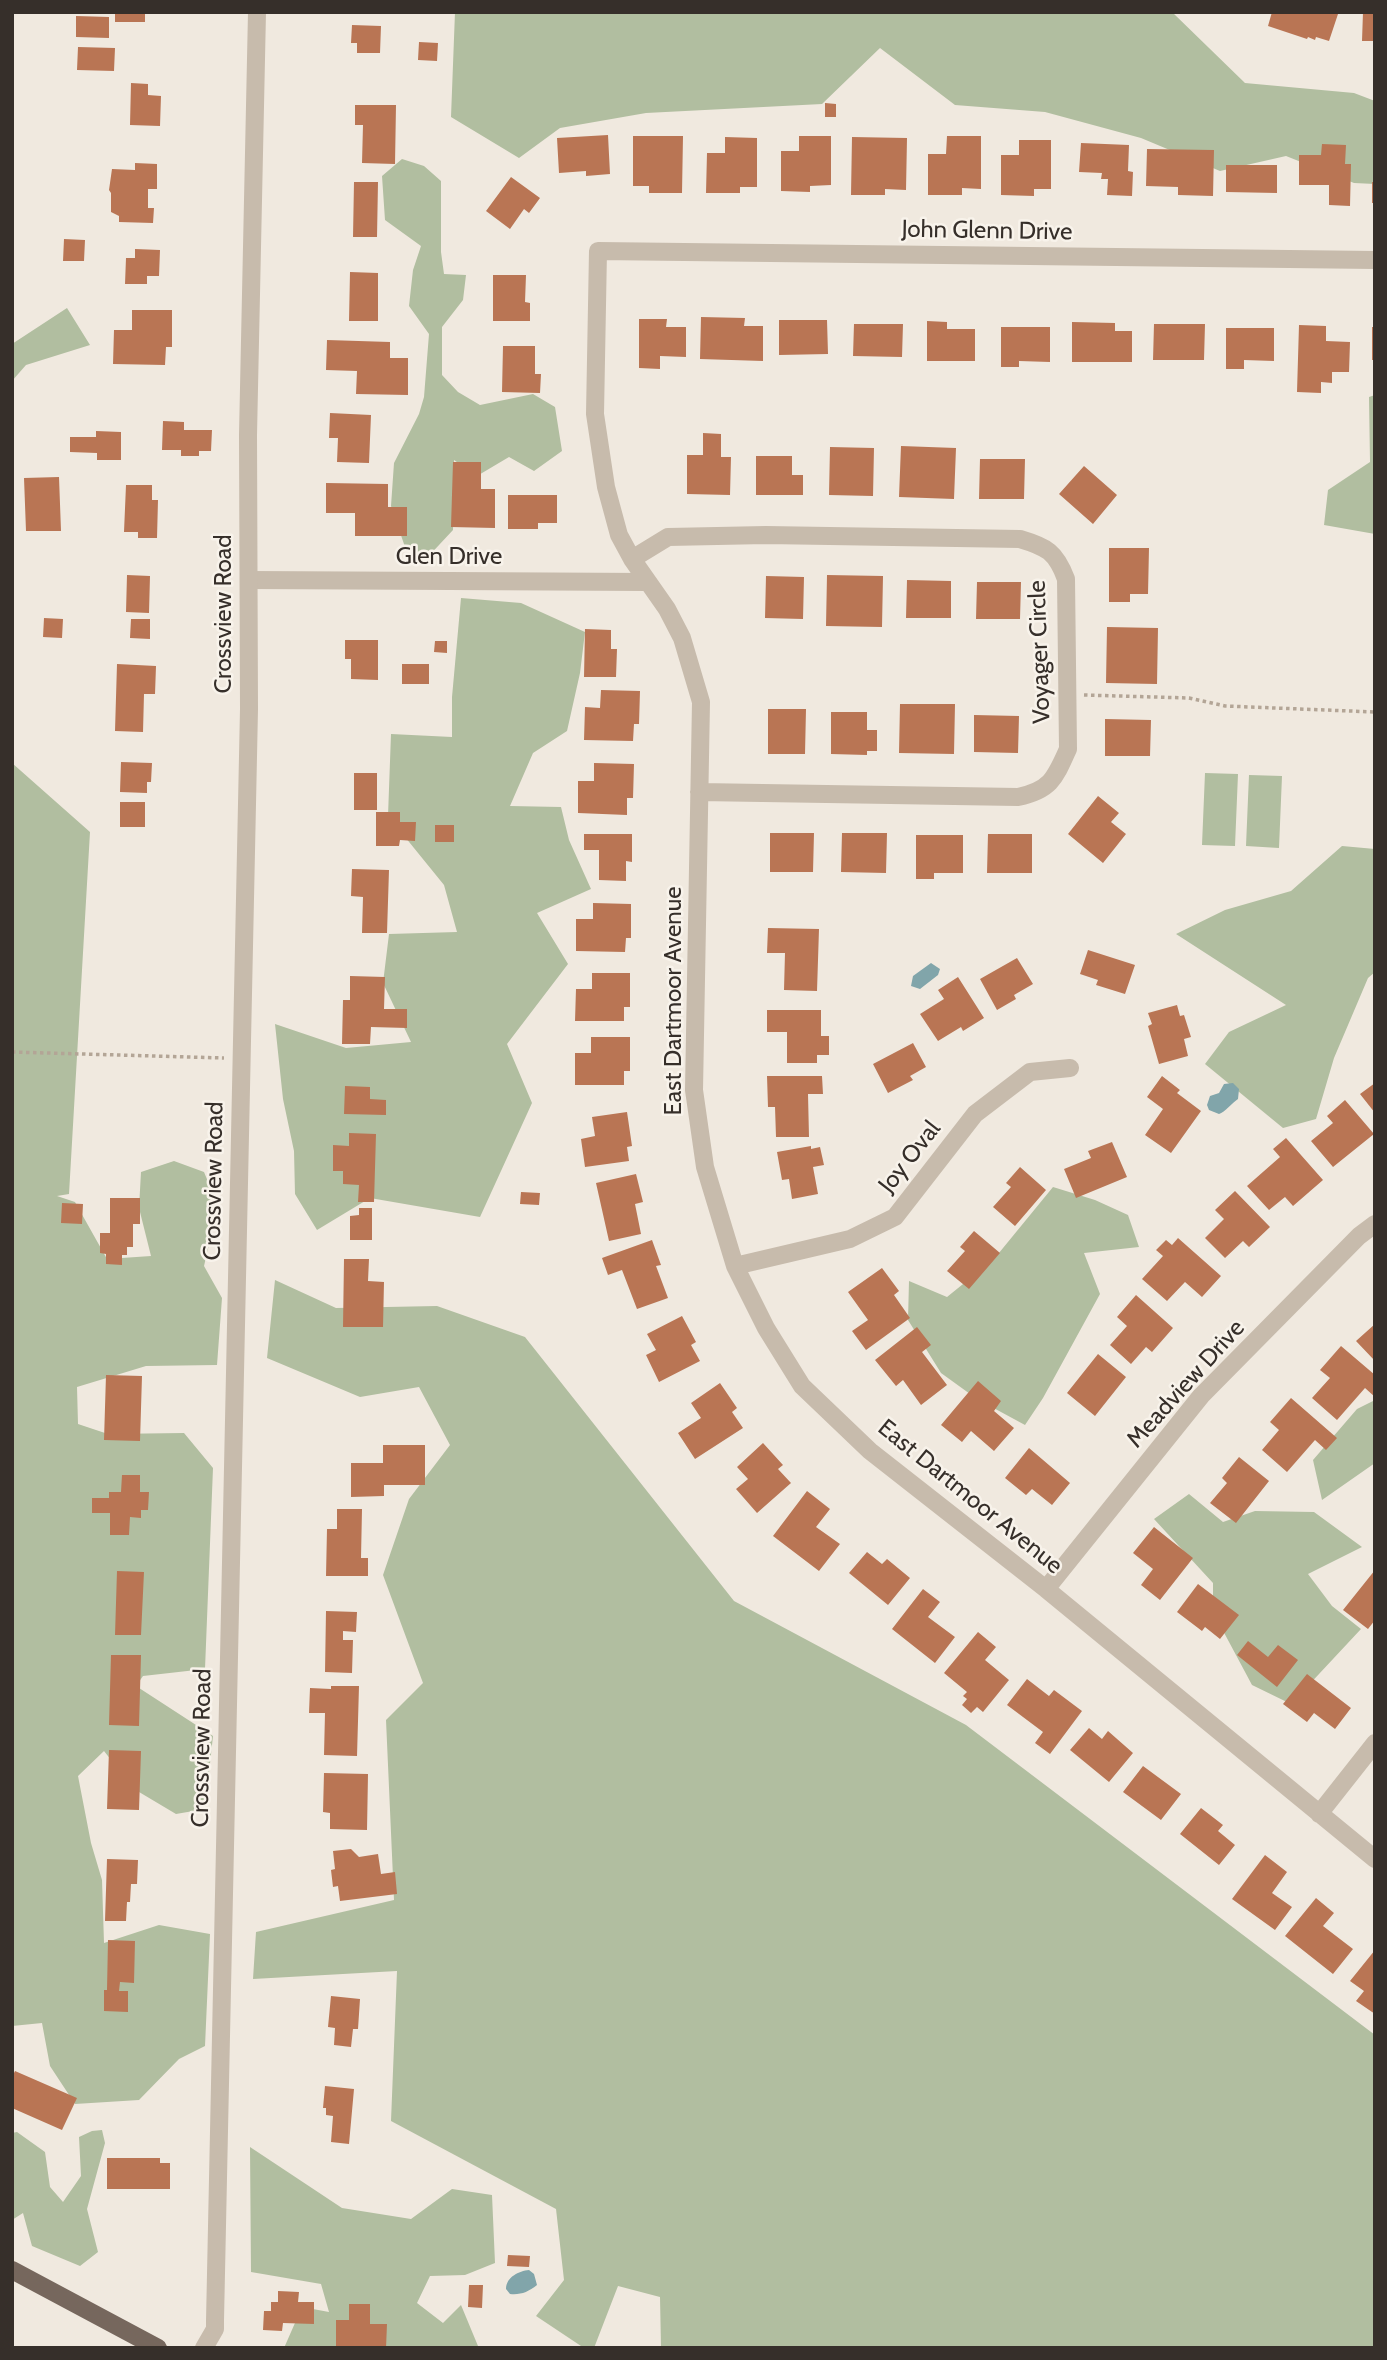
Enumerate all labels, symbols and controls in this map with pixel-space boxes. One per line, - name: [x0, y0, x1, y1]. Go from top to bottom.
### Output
- street label: John Glenn Drive: [901, 215, 1073, 247]
- street label: Crossview Road: [210, 535, 238, 693]
- street label: Glen Drive: [396, 543, 502, 571]
- street label: Voyager Circle: [1023, 580, 1057, 724]
- street label: East Dartmoor Avenue: [660, 886, 688, 1116]
- street label: Crossview Road: [198, 1101, 230, 1261]
- street label: Joy Oval: [873, 1115, 947, 1199]
- street label: Meadview Drive: [1121, 1314, 1251, 1454]
- street label: East Dartmoor Avenue: [872, 1414, 1068, 1580]
- street label: Crossview Road: [186, 1668, 218, 1828]

